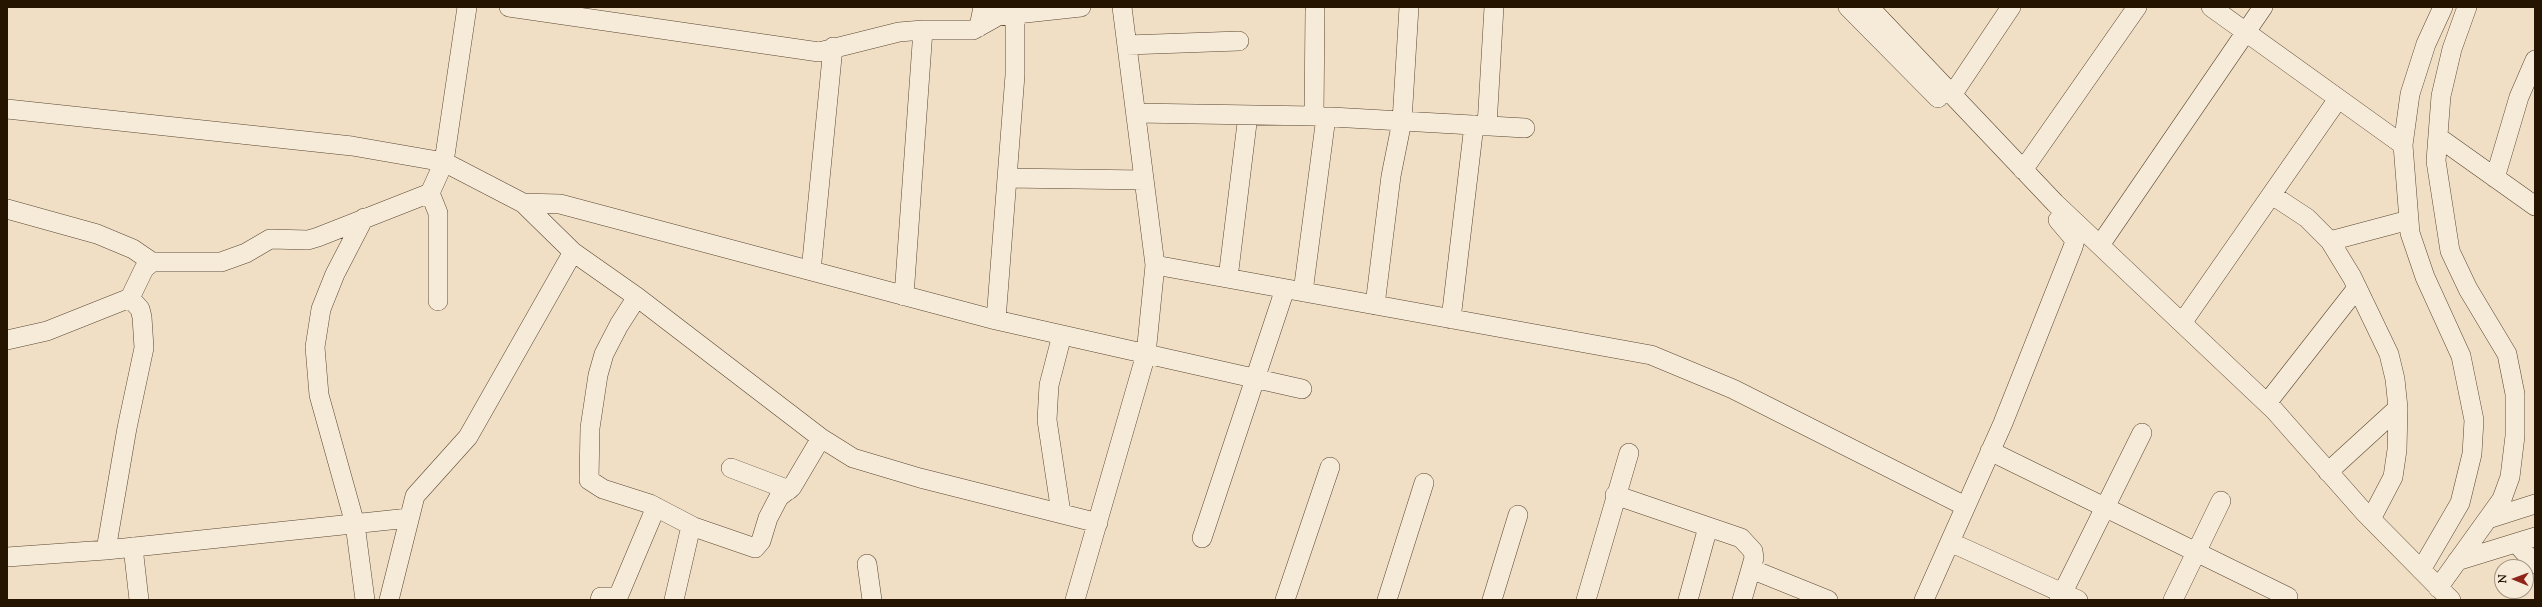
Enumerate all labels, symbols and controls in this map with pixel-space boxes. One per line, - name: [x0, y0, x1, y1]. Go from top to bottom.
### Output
- north arrow: [2494, 559, 2534, 599]
- text: N: [2495, 574, 2511, 583]

